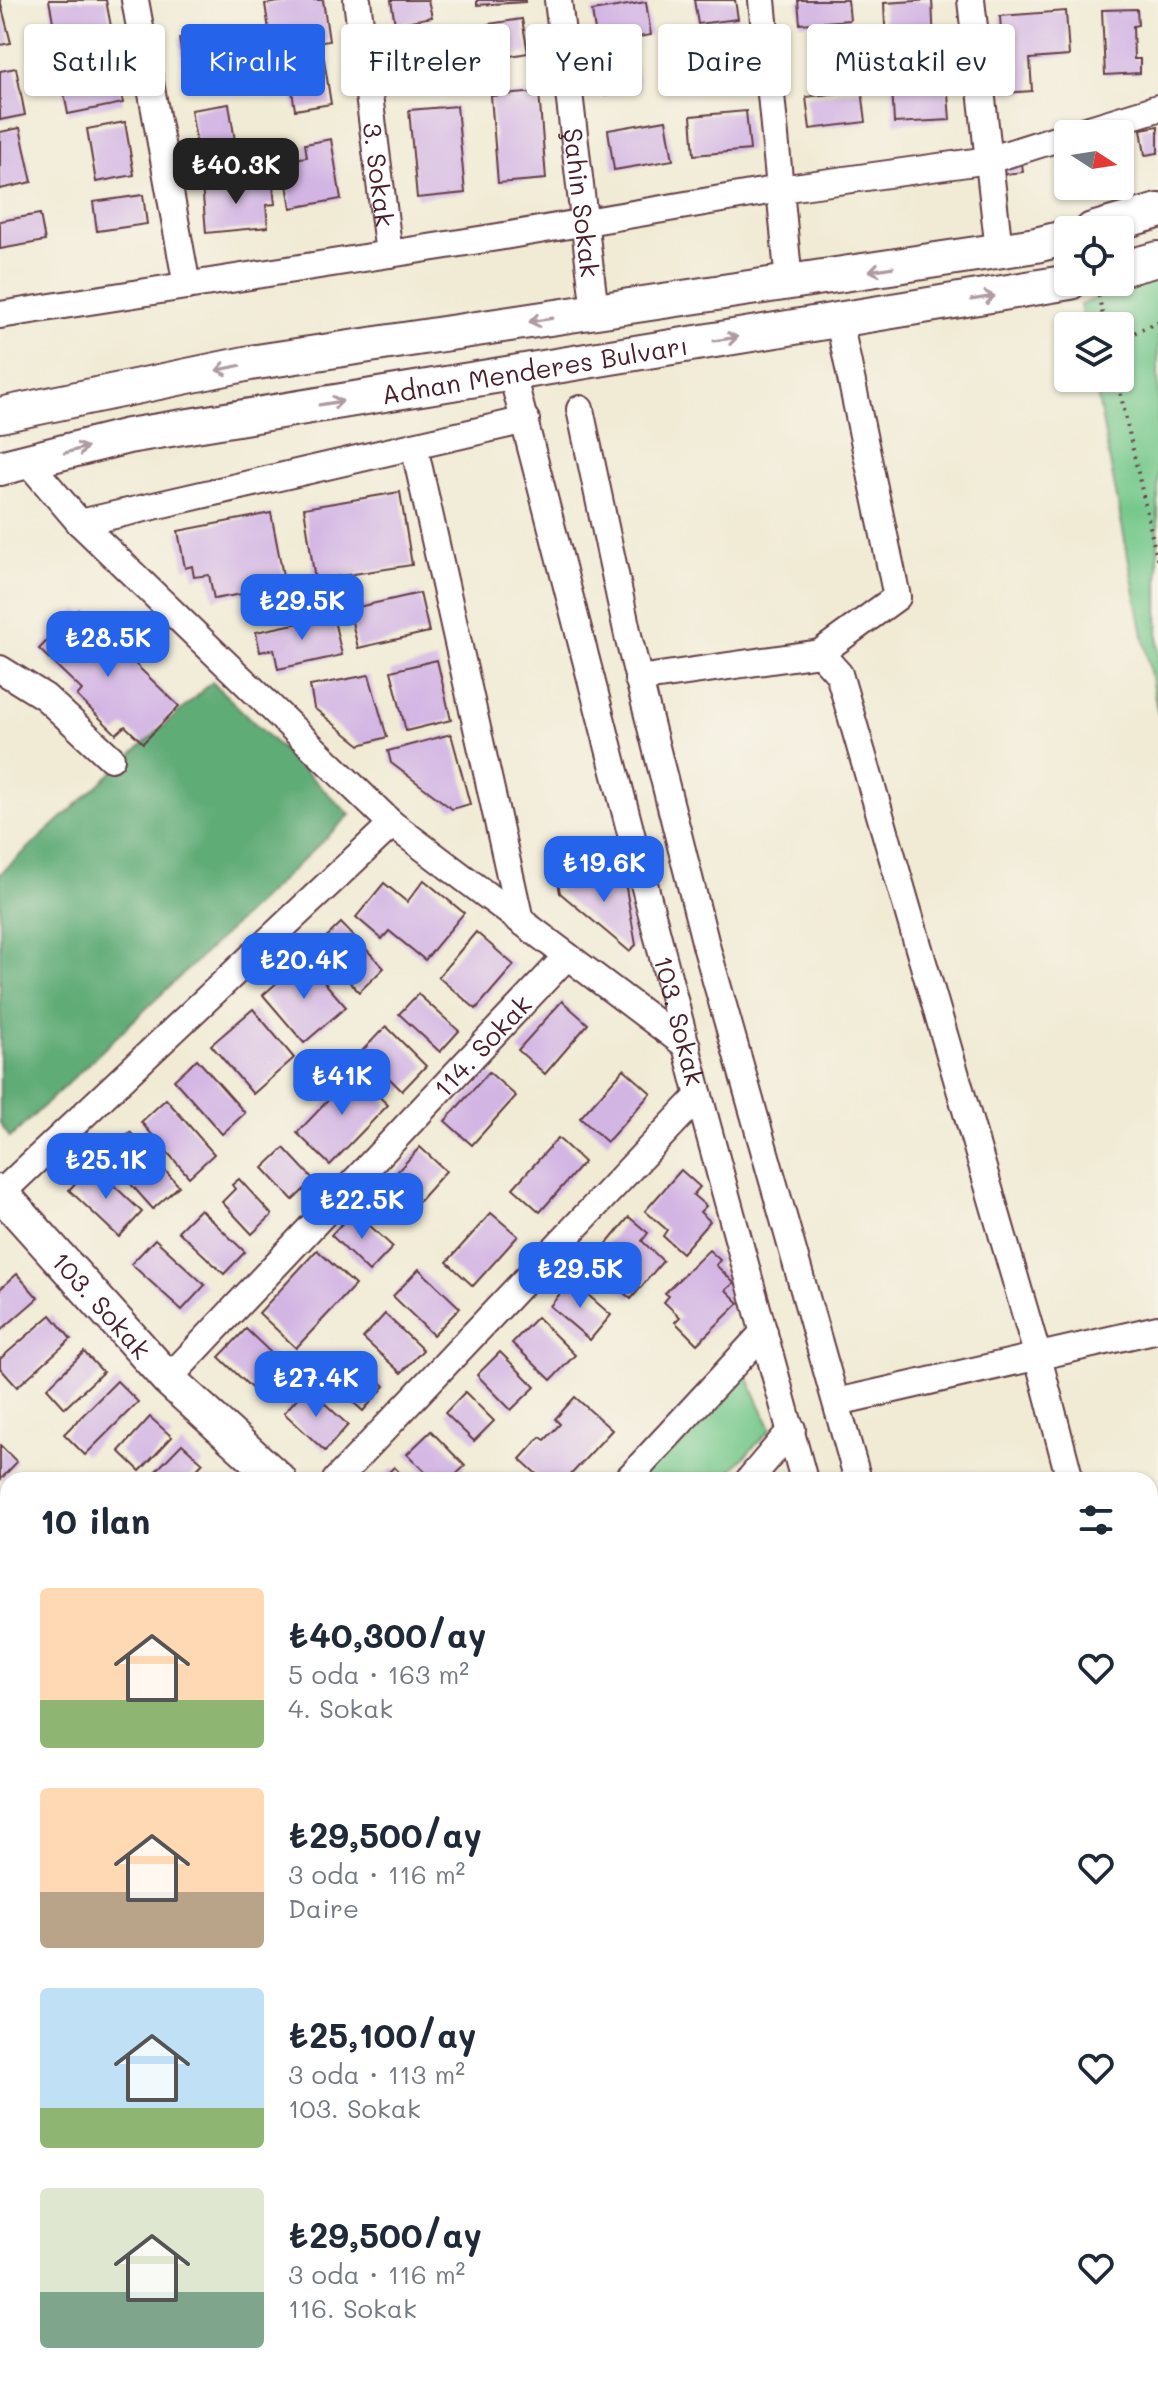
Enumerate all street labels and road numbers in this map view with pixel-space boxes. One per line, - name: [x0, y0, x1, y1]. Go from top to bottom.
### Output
- street label: 3. Sokak: [356, 120, 402, 229]
- street label: Şahin Sokak: [556, 126, 608, 279]
- street label: Adnan Menderes Bulvarı: [379, 328, 690, 411]
- street label: 103. Sokak: [646, 952, 713, 1089]
- street label: 114. Sokak: [426, 987, 539, 1104]
- street label: 103. Sokak: [45, 1244, 159, 1366]

